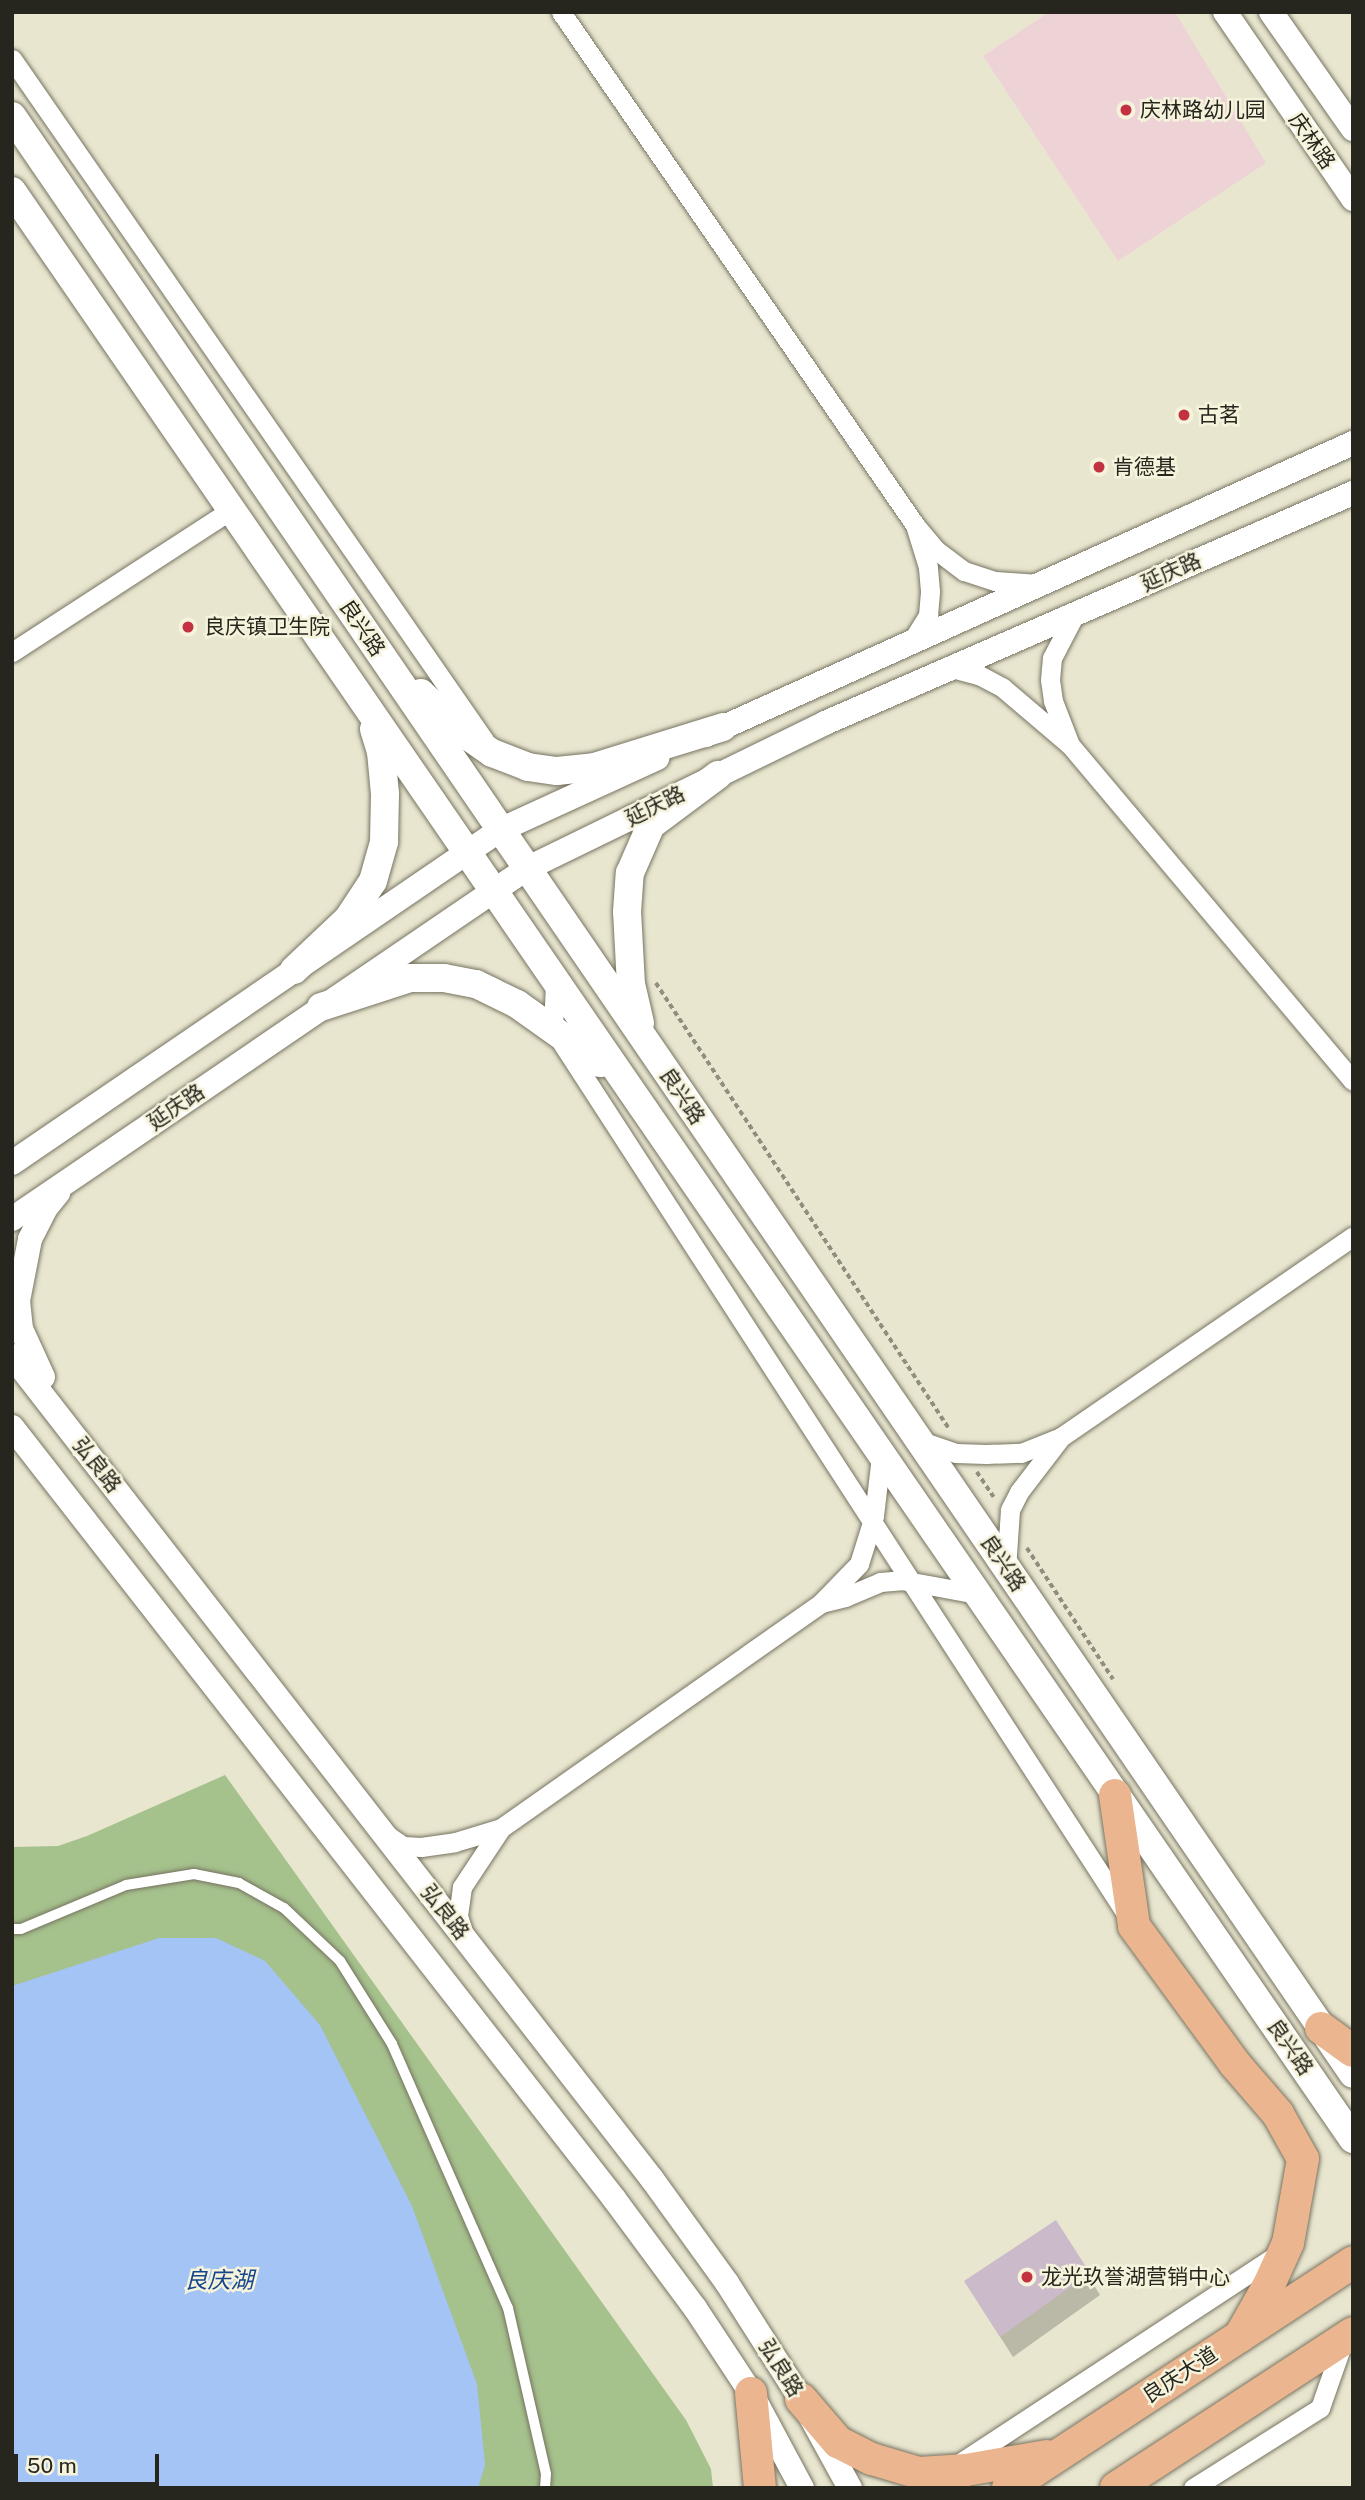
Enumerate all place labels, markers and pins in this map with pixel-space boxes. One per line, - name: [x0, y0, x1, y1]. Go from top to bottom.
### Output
- place label: 庆林路幼儿园: [1140, 97, 1266, 123]
- marker: 庆林路幼儿园: [1118, 102, 1134, 118]
- place label: 古茗: [1198, 402, 1240, 428]
- marker: 古茗: [1176, 407, 1192, 423]
- place label: 肯德基: [1113, 454, 1176, 480]
- marker: 肯德基: [1091, 459, 1107, 475]
- place label: 良庆镇卫生院: [204, 614, 330, 640]
- marker: 良庆镇卫生院: [178, 617, 198, 637]
- place label: 龙光玖誉湖营销中心: [1041, 2264, 1230, 2290]
- marker: 龙光玖誉湖营销中心: [1019, 2269, 1035, 2285]

